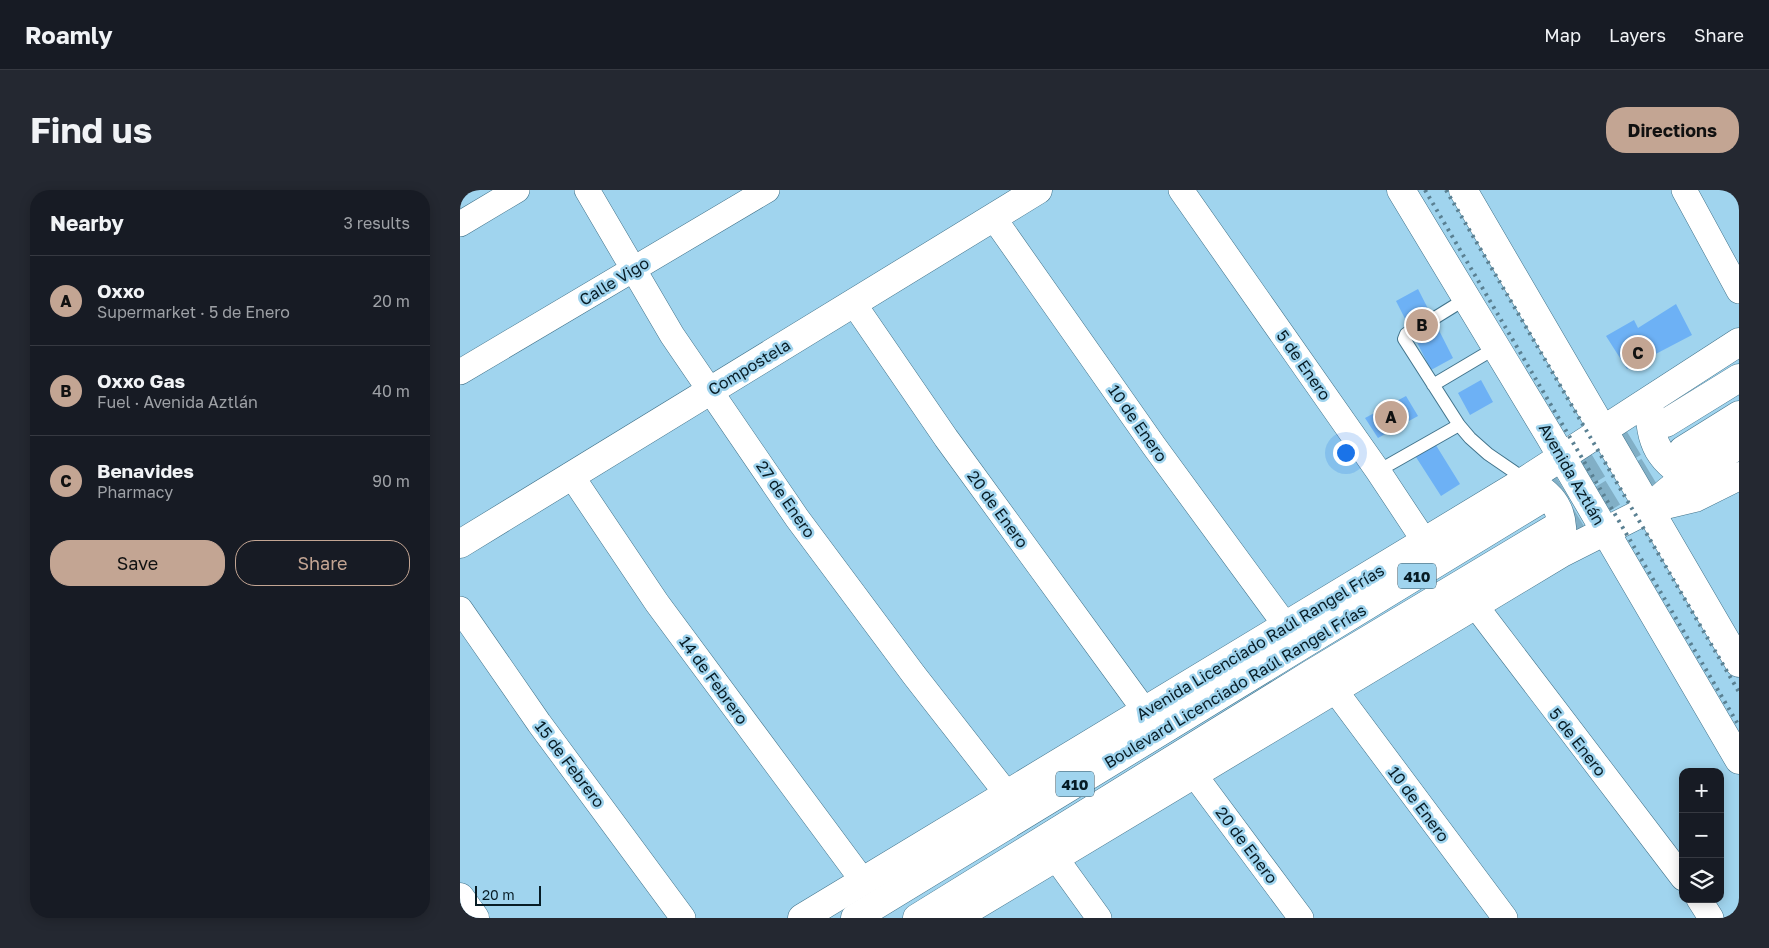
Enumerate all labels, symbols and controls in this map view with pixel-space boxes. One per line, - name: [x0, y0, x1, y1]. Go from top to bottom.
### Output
- text: Roamly: [25, 20, 113, 49]
- text: Map: [1544, 24, 1581, 46]
- text: Layers: [1609, 24, 1666, 46]
- text: Share: [1694, 24, 1744, 46]
- button: Directions: [1606, 107, 1739, 153]
- text: Find us: [30, 109, 152, 151]
- text: Nearby: [50, 210, 124, 236]
- text: 3 results: [343, 213, 410, 233]
- street label: Calle Vigo: [576, 252, 652, 310]
- text: Oxxo: [97, 279, 145, 302]
- text: A: [60, 291, 72, 311]
- text: 20 m: [373, 291, 410, 311]
- text: Supermarket · 5 de Enero: [97, 302, 290, 322]
- pin: B: [1406, 306, 1438, 344]
- street label: 5 de Enero: [1273, 326, 1335, 404]
- pin: C: [1622, 334, 1654, 372]
- street label: Compostela: [704, 335, 794, 399]
- text: Oxxo Gas: [97, 369, 185, 392]
- text: B: [60, 381, 72, 401]
- text: 40 m: [372, 381, 410, 401]
- street label: 10 de Enero: [1104, 381, 1172, 465]
- text: Fuel · Avenida Aztlán: [97, 392, 258, 412]
- pin: A: [1375, 398, 1407, 436]
- street label: Avenida Aztlán: [1535, 419, 1609, 529]
- your location: [1333, 440, 1359, 466]
- street label: 27 de Enero: [752, 457, 820, 541]
- text: Benavides: [97, 459, 194, 482]
- street label: 20 de Enero: [963, 466, 1033, 552]
- text: C: [60, 471, 72, 491]
- text: 90 m: [372, 471, 410, 491]
- text: Pharmacy: [97, 482, 173, 502]
- button: Save: [50, 540, 225, 586]
- button: Share: [235, 540, 410, 586]
- street label: Avenida Licenciado Raúl Rangel Frías: [1133, 560, 1387, 724]
- road number: 410: [1398, 564, 1436, 588]
- street label: Boulevard Licenciado Raúl Rangel Frías: [1100, 600, 1370, 772]
- street label: 14 de Febrero: [675, 632, 753, 728]
- street label: 5 de Enero: [1545, 704, 1611, 780]
- street label: 15 de Febrero: [531, 717, 609, 811]
- street label: 10 de Enero: [1384, 762, 1454, 846]
- map controls: [1679, 768, 1724, 903]
- button: +: [1679, 768, 1724, 813]
- road number: 410: [1056, 772, 1094, 796]
- street label: 20 de Enero: [1212, 803, 1282, 887]
- button: −: [1679, 813, 1724, 858]
- button: layers: [1679, 858, 1724, 903]
- scale bar: [475, 883, 541, 906]
- text: 20 m: [482, 886, 515, 903]

